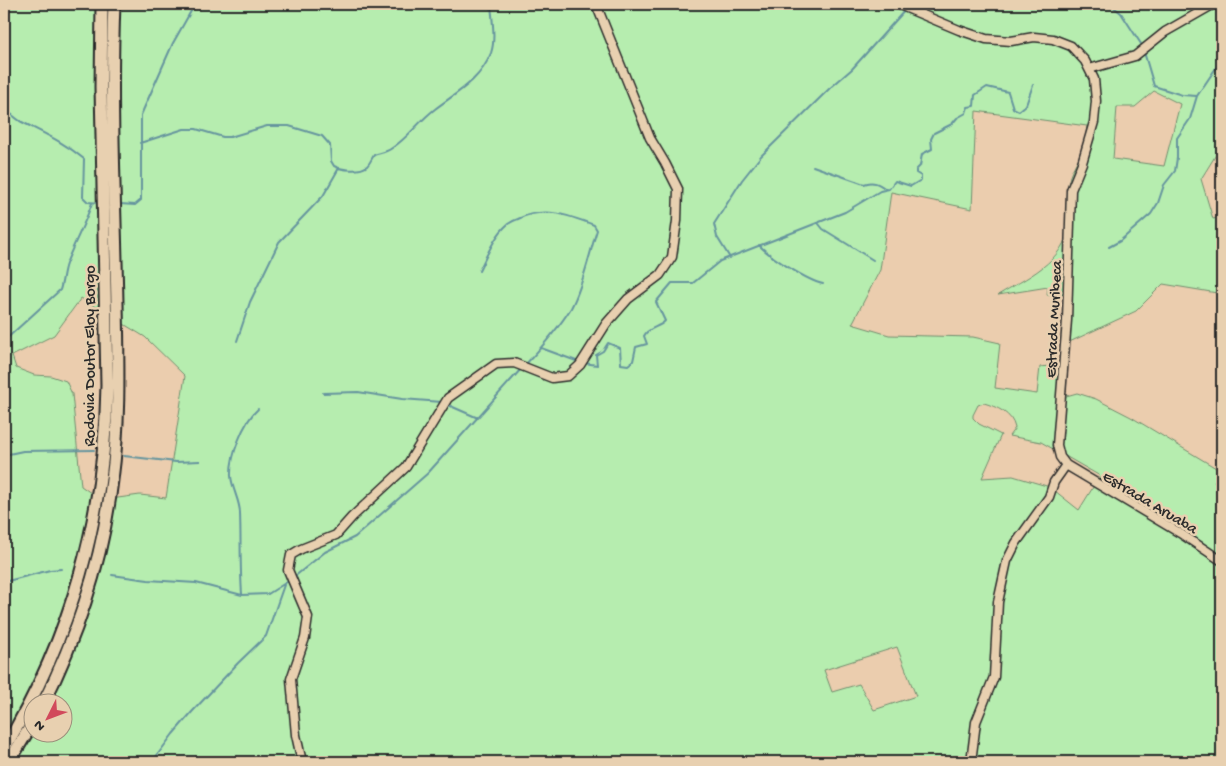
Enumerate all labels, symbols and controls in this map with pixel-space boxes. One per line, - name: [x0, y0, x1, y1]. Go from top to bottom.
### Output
- street label: Estrada Muribeca: [1043, 259, 1068, 378]
- street label: Rodovia Doutor Eloy Borgo: [82, 265, 101, 447]
- street label: Estrada Aruaba: [1098, 468, 1201, 540]
- north arrow: [22, 694, 72, 744]
- text: N: [31, 716, 50, 734]

